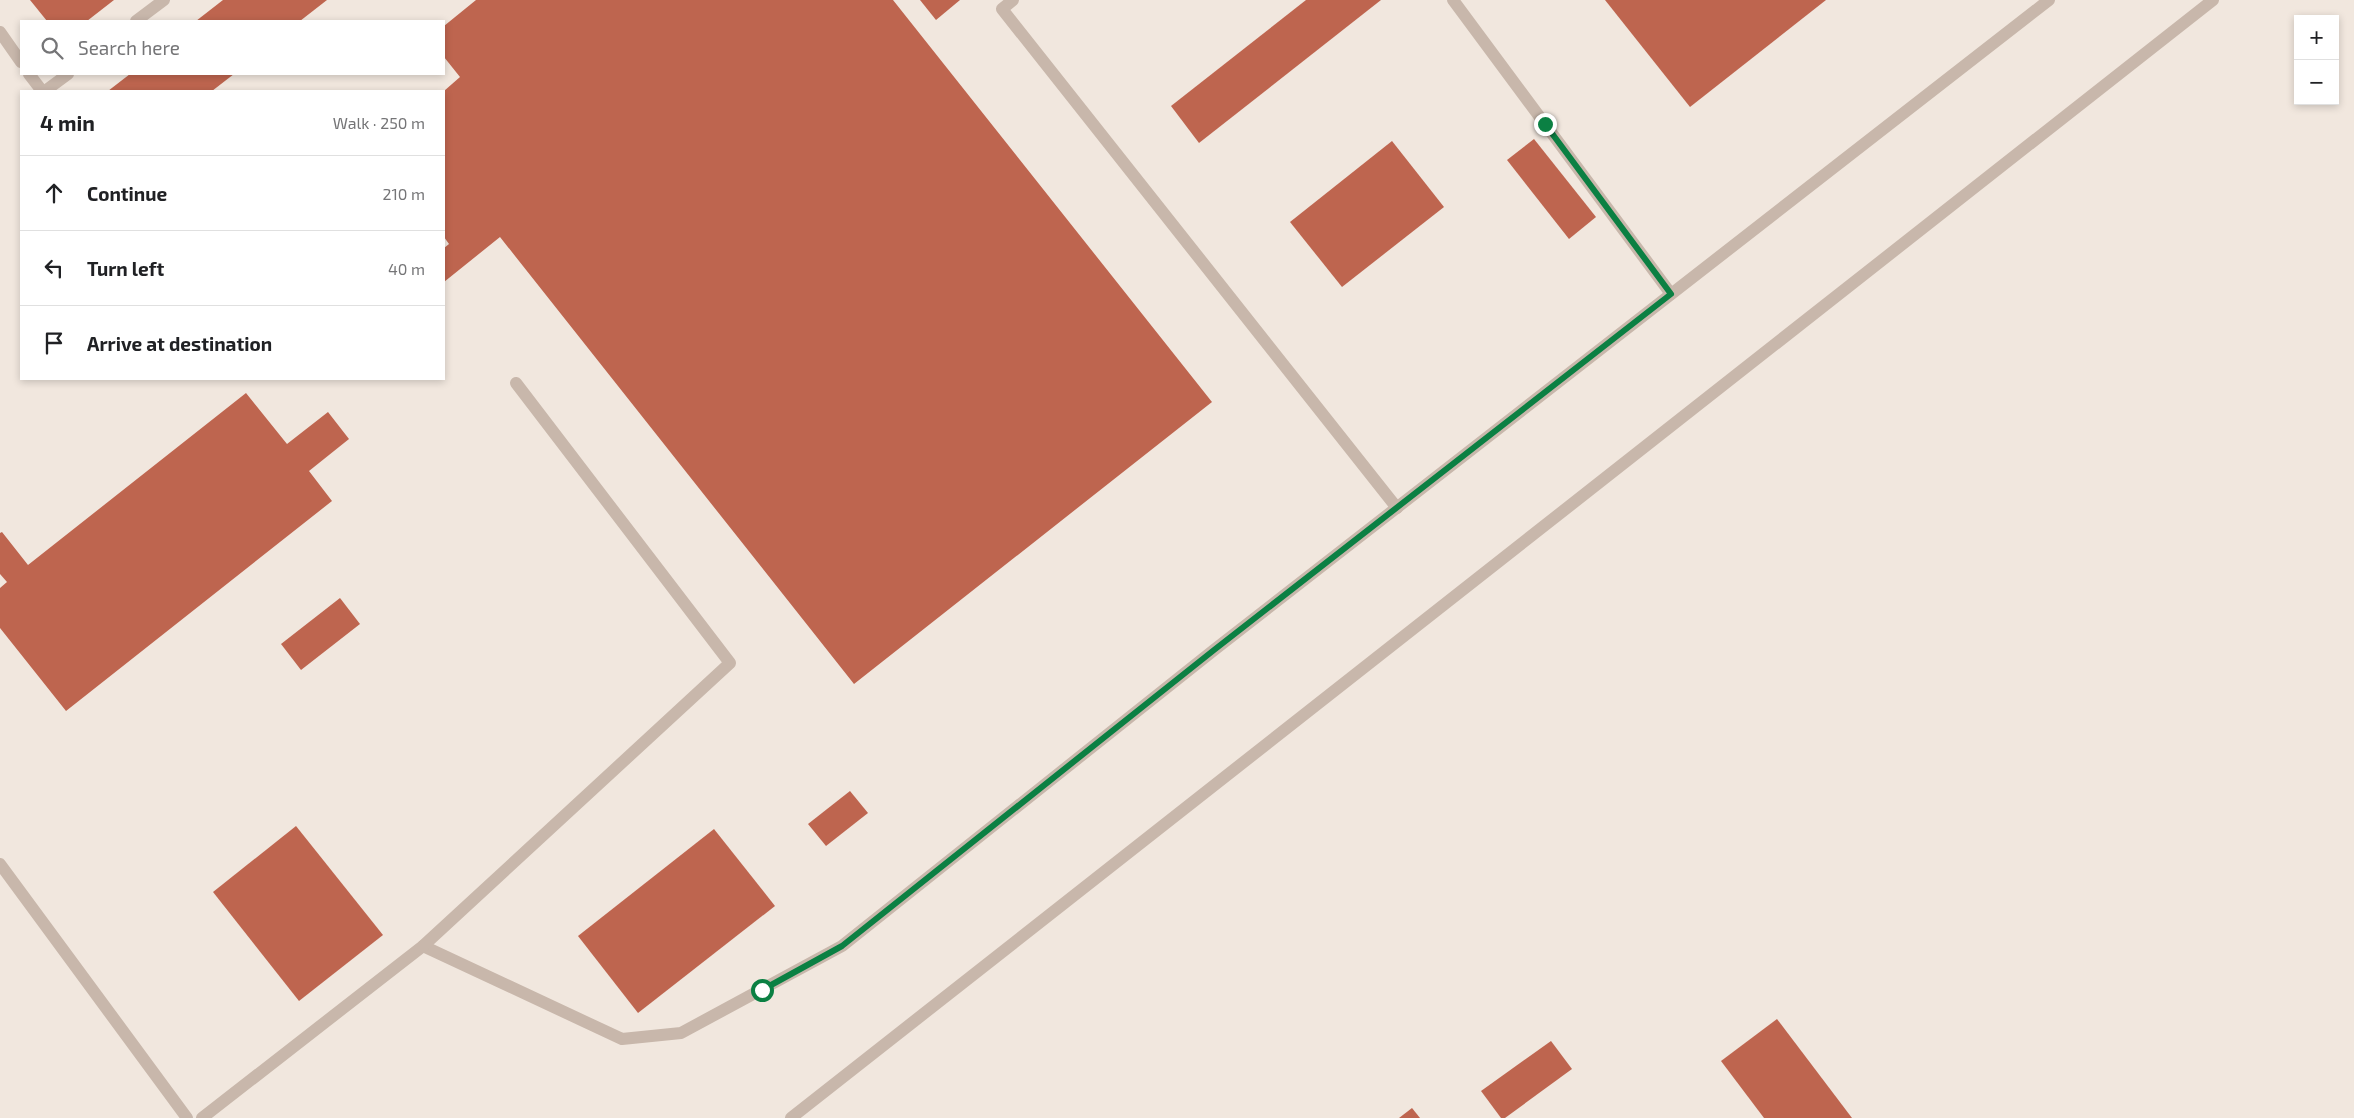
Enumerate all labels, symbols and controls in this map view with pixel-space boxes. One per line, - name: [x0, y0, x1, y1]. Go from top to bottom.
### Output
- map controls: [2294, 15, 2339, 105]
- button: +: [2294, 15, 2339, 60]
- search box: [20, 20, 445, 75]
- icon: search: [38, 34, 66, 62]
- text: Search here: [78, 36, 180, 59]
- button: −: [2294, 60, 2339, 105]
- text: 4 min: [40, 110, 95, 135]
- text: Walk · 250 m: [333, 113, 425, 132]
- route end: [1534, 113, 1557, 136]
- icon: ahead: [40, 179, 68, 207]
- text: Continue: [87, 182, 167, 205]
- text: 210 m: [382, 184, 425, 203]
- icon: left: [40, 254, 68, 282]
- text: Turn left: [87, 257, 164, 280]
- text: 40 m: [388, 259, 425, 278]
- icon: arrive: [40, 329, 68, 357]
- text: Arrive at destination: [87, 332, 272, 355]
- route start: [751, 979, 774, 1002]

